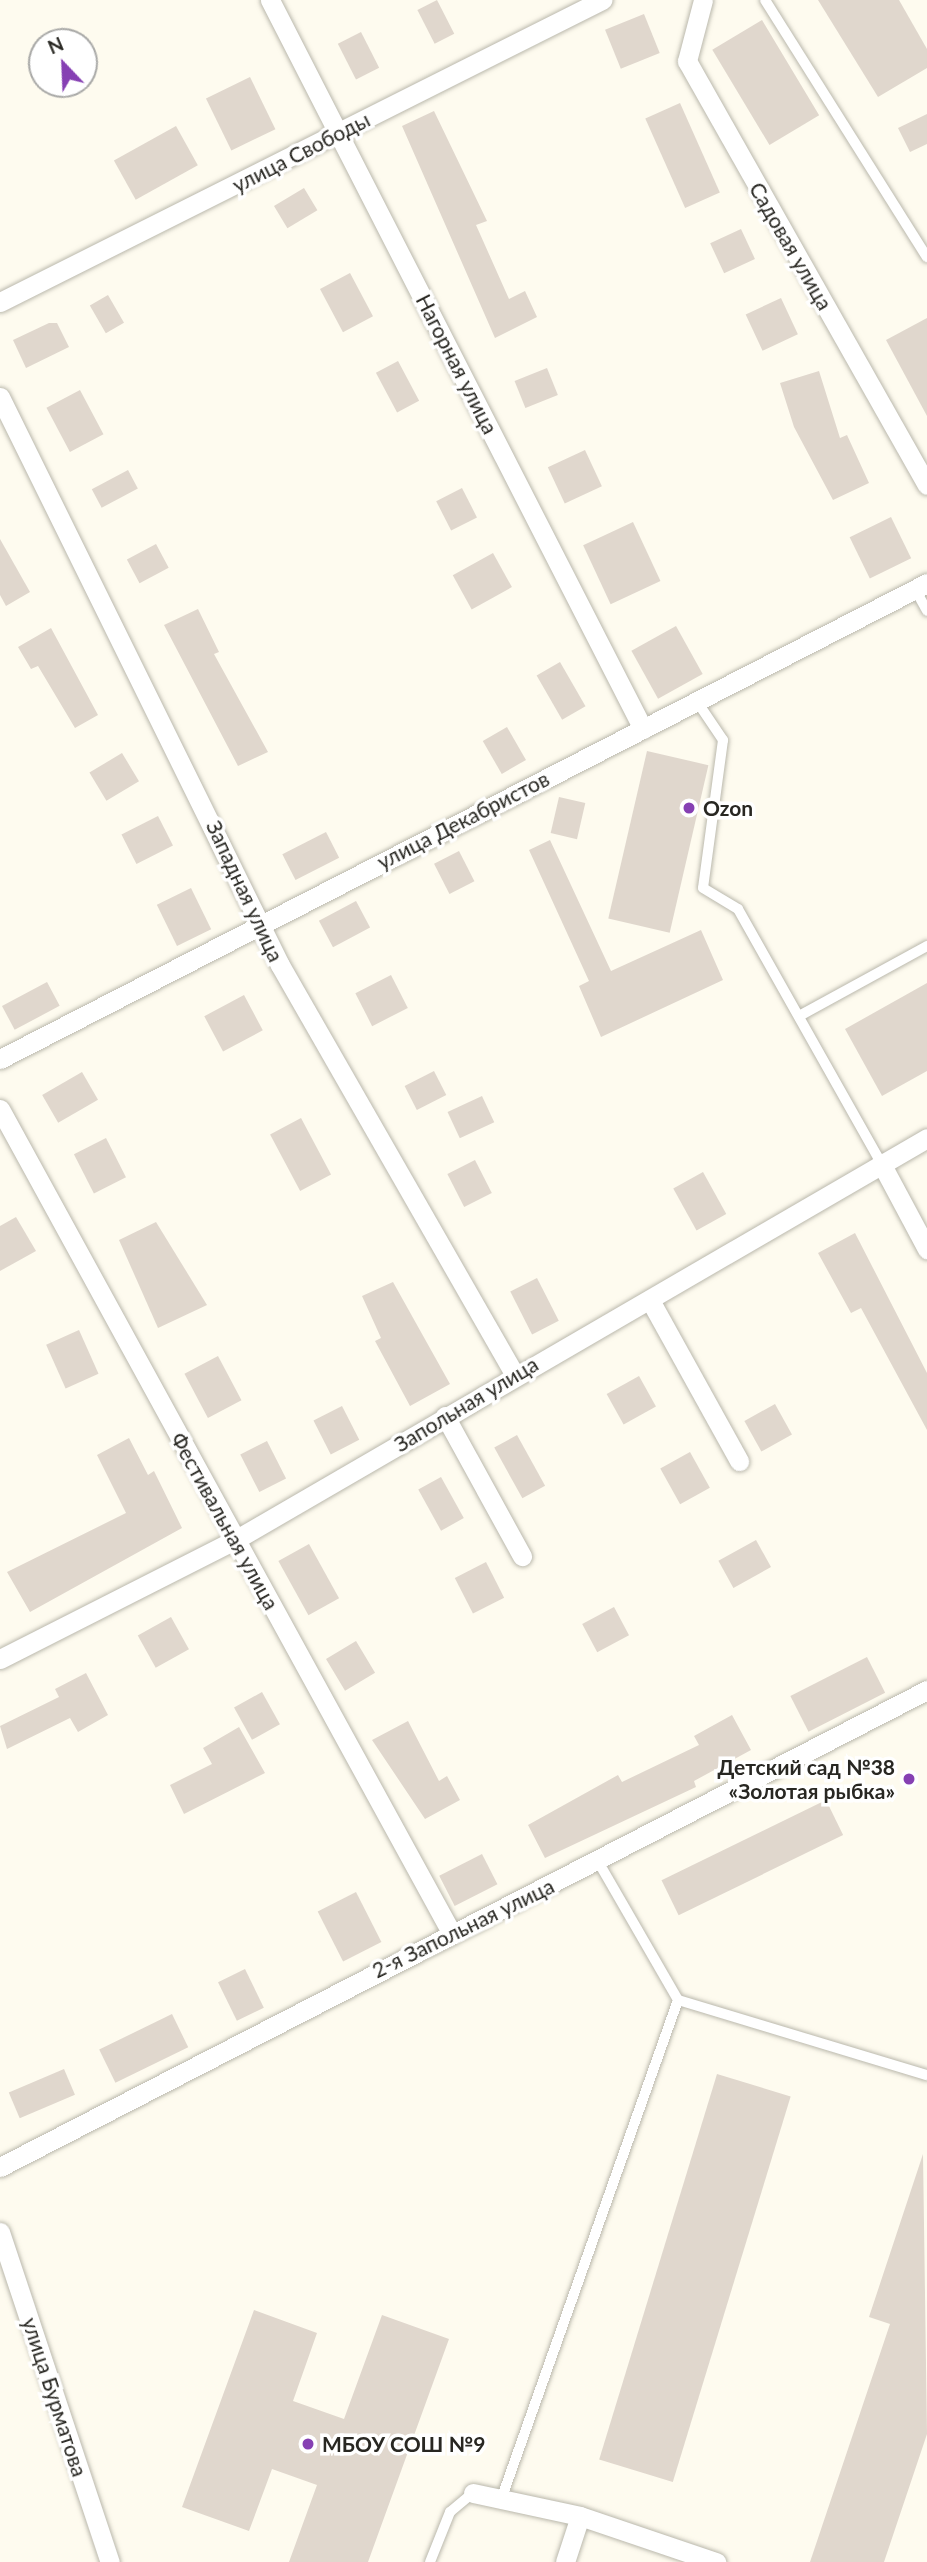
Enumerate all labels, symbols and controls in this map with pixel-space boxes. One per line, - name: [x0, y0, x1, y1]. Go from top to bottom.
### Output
- north arrow: [28, 28, 98, 98]
- text: N: [44, 32, 67, 58]
- street label: улица Свободы: [228, 107, 374, 197]
- street label: Садовая улица: [744, 178, 838, 314]
- street label: Нагорная улица: [411, 290, 503, 438]
- street label: улица Декабристов: [373, 766, 553, 874]
- place label: Ozon: [703, 795, 753, 821]
- marker: Ozon: [681, 800, 697, 816]
- street label: Западная улица: [201, 816, 289, 966]
- street label: Запольная улица: [389, 1351, 543, 1457]
- street label: Фестивальная улица: [166, 1428, 284, 1614]
- place label: Детский сад №38 «Золотая рыбка»: [718, 1754, 895, 1804]
- marker: Детский сад №38 «Золотая рыбка»: [901, 1771, 917, 1787]
- street label: 2-я Запольная улица: [368, 1873, 558, 1983]
- street label: улица Бурматова: [17, 2314, 93, 2480]
- place label: МБОУ СОШ №9: [322, 2431, 485, 2457]
- marker: МБОУ СОШ №9: [300, 2436, 316, 2452]

